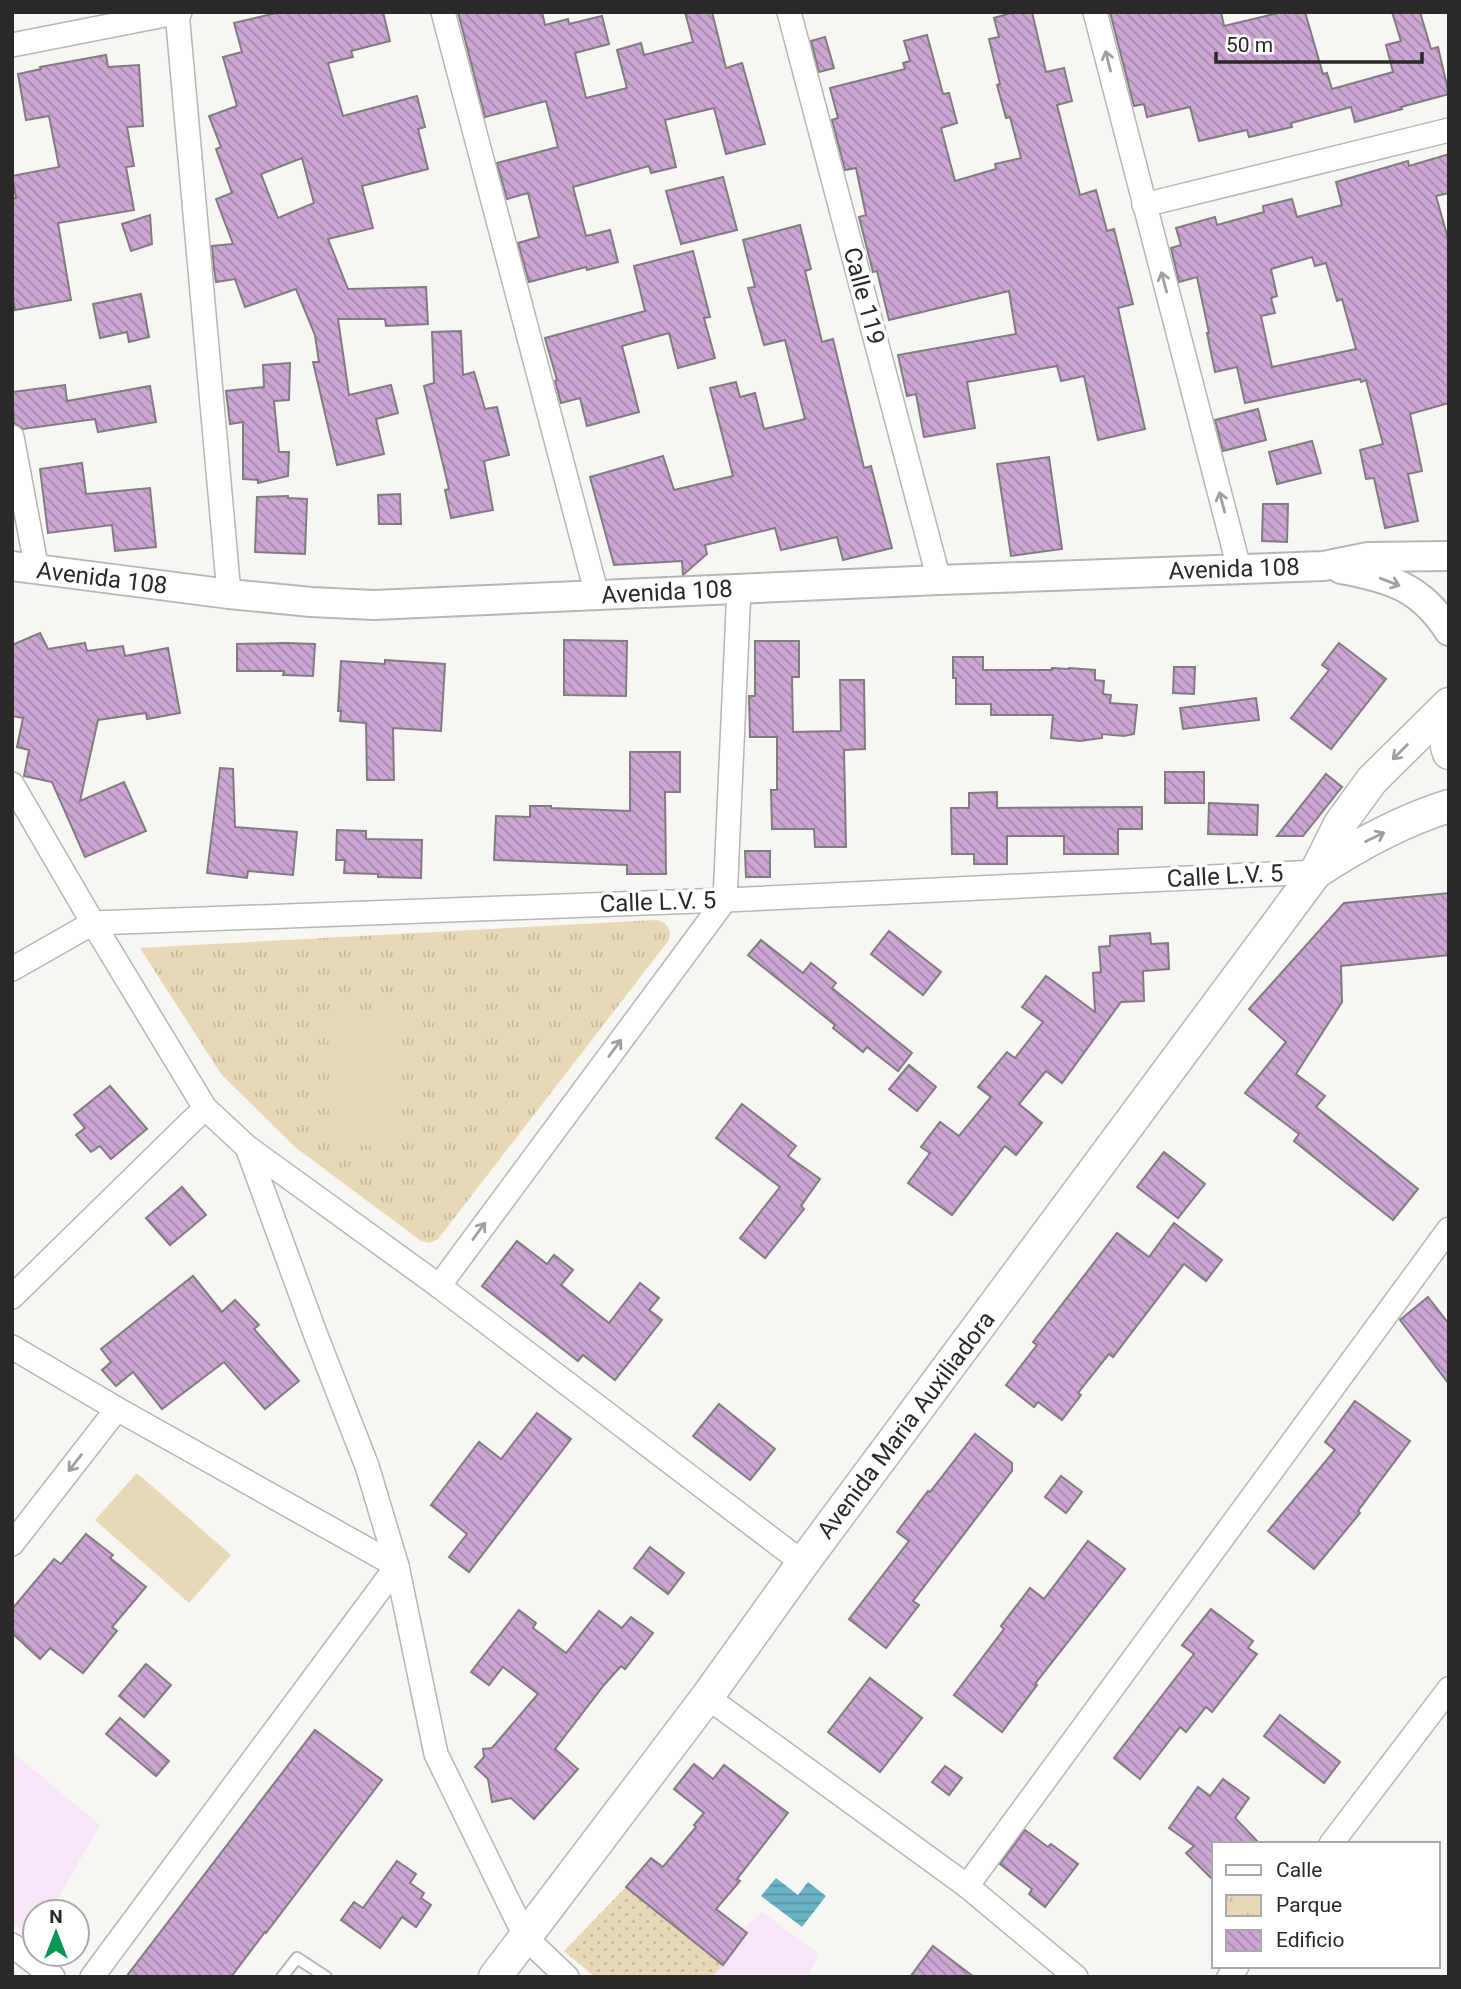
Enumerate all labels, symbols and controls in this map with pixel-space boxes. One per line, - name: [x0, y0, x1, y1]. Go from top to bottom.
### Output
- scale bar: [1216, 21, 1422, 65]
- text: 50 m: [1226, 33, 1273, 57]
- one-way arrow: [1101, 50, 1114, 73]
- street label: Calle 119: [838, 244, 890, 348]
- one-way arrow: [1157, 271, 1170, 294]
- one-way arrow: [1215, 491, 1228, 514]
- street label: Avenida 108: [1168, 553, 1300, 585]
- street label: Avenida 108: [35, 556, 169, 600]
- street label: Avenida 108: [601, 575, 733, 609]
- one-way arrow: [1379, 577, 1401, 589]
- one-way arrow: [1392, 743, 1409, 760]
- one-way arrow: [1364, 829, 1385, 843]
- street label: Calle L.V. 5: [1166, 859, 1284, 893]
- street label: Calle L.V. 5: [599, 886, 717, 918]
- one-way arrow: [607, 1040, 622, 1058]
- one-way arrow: [472, 1223, 487, 1241]
- street label: Avenida Maria Auxiliadora: [811, 1306, 1001, 1544]
- one-way arrow: [67, 1454, 82, 1472]
- legend: [1212, 1842, 1440, 1968]
- text: Calle: [1276, 1858, 1322, 1882]
- text: Parque: [1276, 1893, 1342, 1917]
- north arrow: [21, 1898, 91, 1968]
- text: N: [49, 1905, 63, 1928]
- text: Edificio: [1276, 1928, 1344, 1952]

